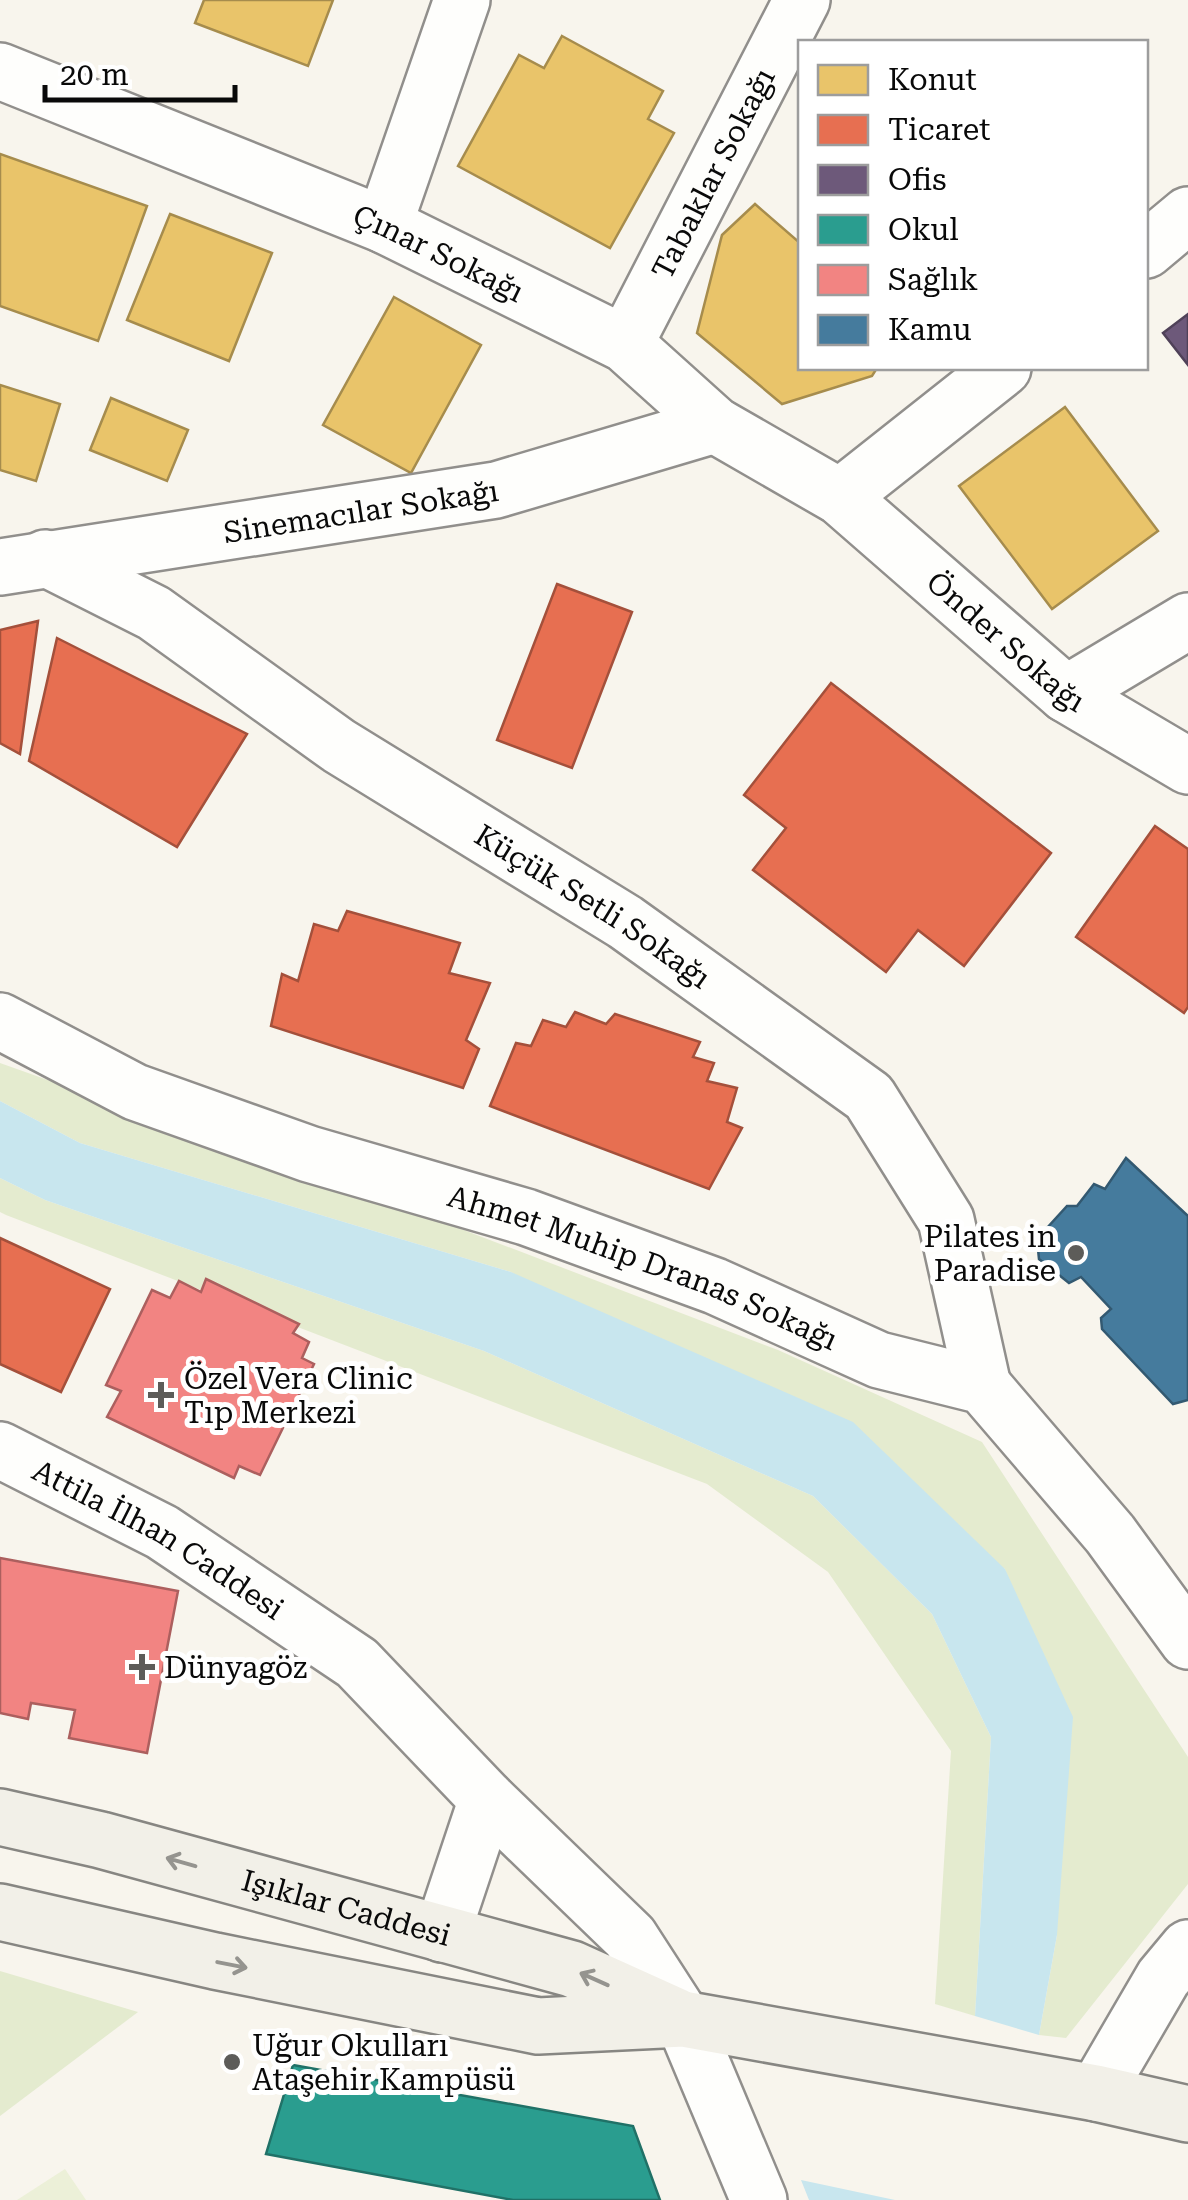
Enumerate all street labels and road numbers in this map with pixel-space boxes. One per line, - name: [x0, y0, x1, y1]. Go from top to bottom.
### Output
- street label: Tabaklar Sokağı: [644, 62, 781, 284]
- street label: Çınar Sokağı: [348, 197, 530, 309]
- street label: Sinemacılar Sokağı: [221, 472, 501, 550]
- street label: Önder Sokağı: [920, 564, 1091, 719]
- street label: Küçük Setli Sokağı: [469, 817, 717, 995]
- street label: Ahmet Muhip Dranas Sokağı: [444, 1178, 843, 1357]
- street label: Attila İlhan Caddesi: [27, 1452, 291, 1626]
- street label: Işıklar Caddesi: [238, 1862, 455, 1952]

